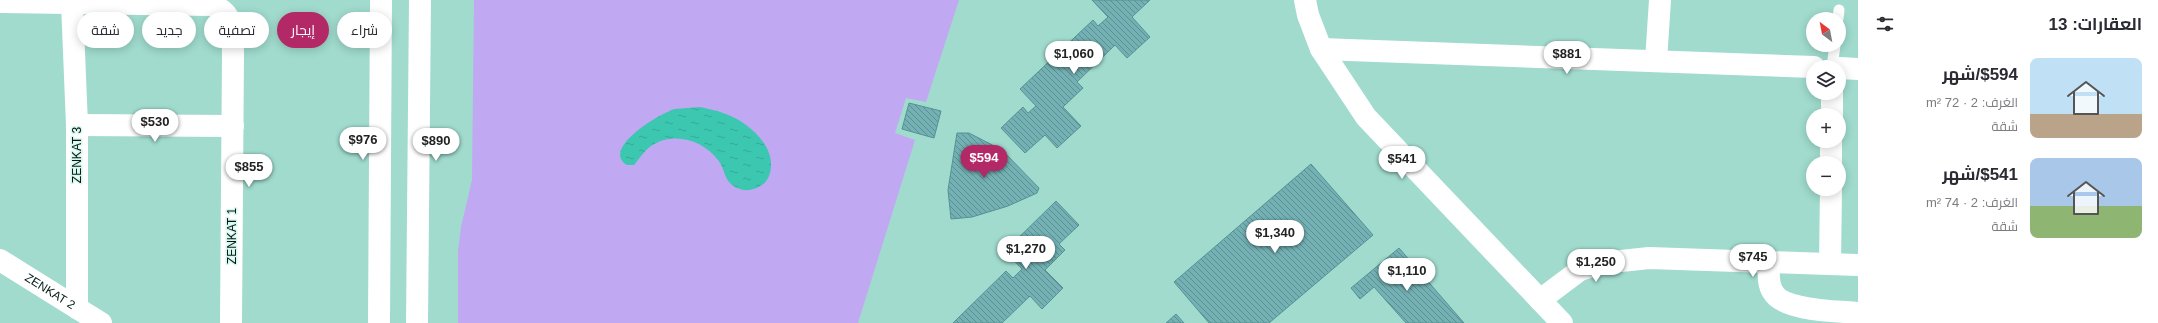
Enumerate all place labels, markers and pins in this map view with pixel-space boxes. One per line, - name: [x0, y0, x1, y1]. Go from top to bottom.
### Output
- pin: $1,060: [1041, 41, 1107, 75]
- pin: $881: [1543, 41, 1591, 75]
- pin: $530: [131, 109, 179, 143]
- pin: $976: [339, 127, 387, 161]
- pin: $890: [412, 128, 460, 162]
- pin: $594: [960, 145, 1008, 179]
- pin: $541: [1378, 146, 1426, 180]
- pin: $855: [225, 154, 273, 188]
- pin: $1,340: [1242, 220, 1308, 254]
- pin: $1,270: [993, 236, 1059, 270]
- pin: $745: [1729, 244, 1777, 278]
- pin: $1,250: [1563, 249, 1629, 283]
- pin: $1,110: [1374, 258, 1440, 292]

